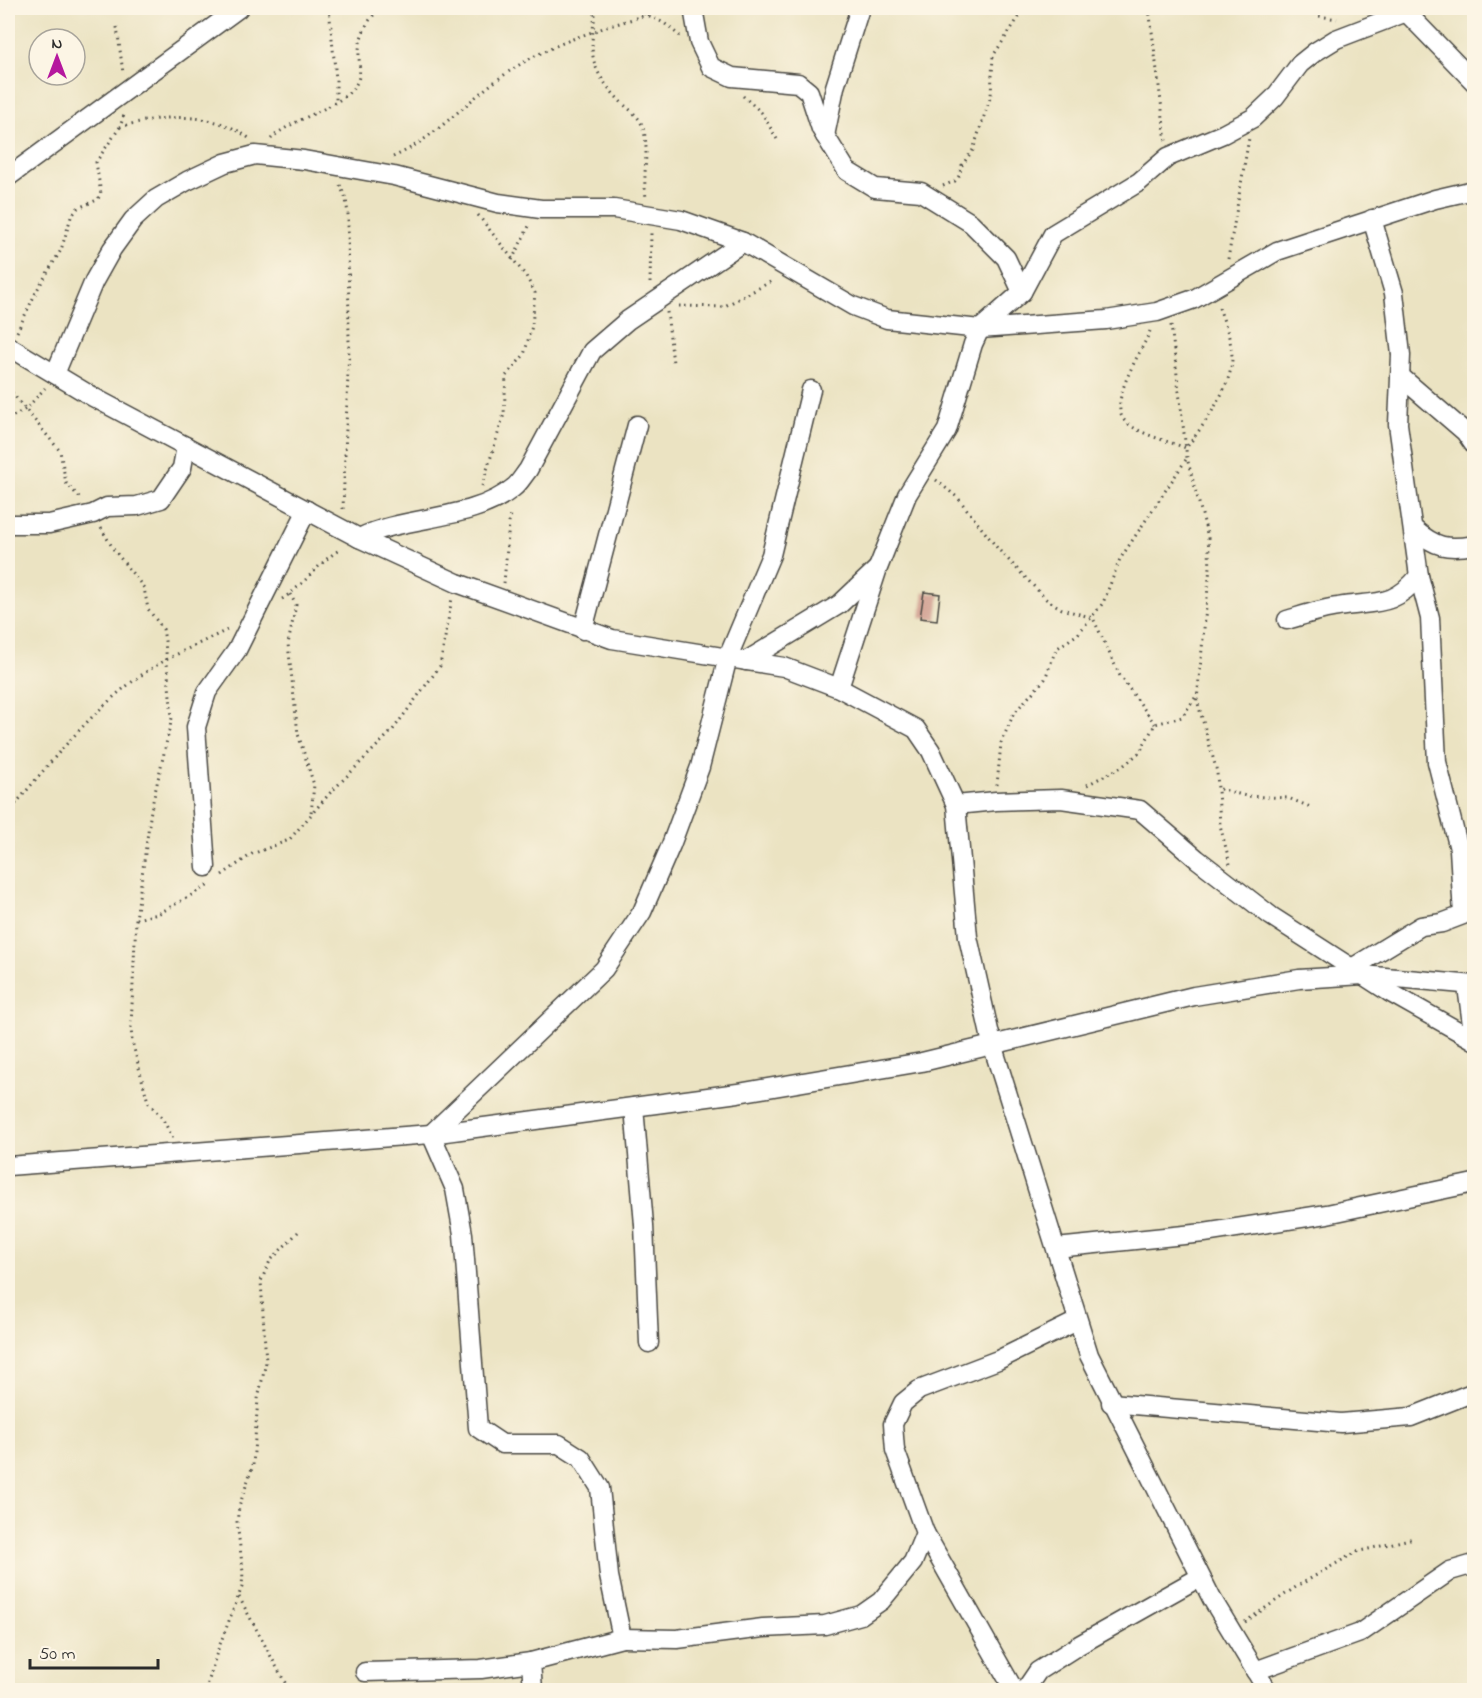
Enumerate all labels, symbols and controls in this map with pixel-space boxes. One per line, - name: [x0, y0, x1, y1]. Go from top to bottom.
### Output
- north arrow: [27, 27, 87, 87]
- text: N: [52, 32, 63, 56]
- scale bar: [30, 1632, 158, 1670]
- text: 50 m: [39, 1642, 76, 1668]

